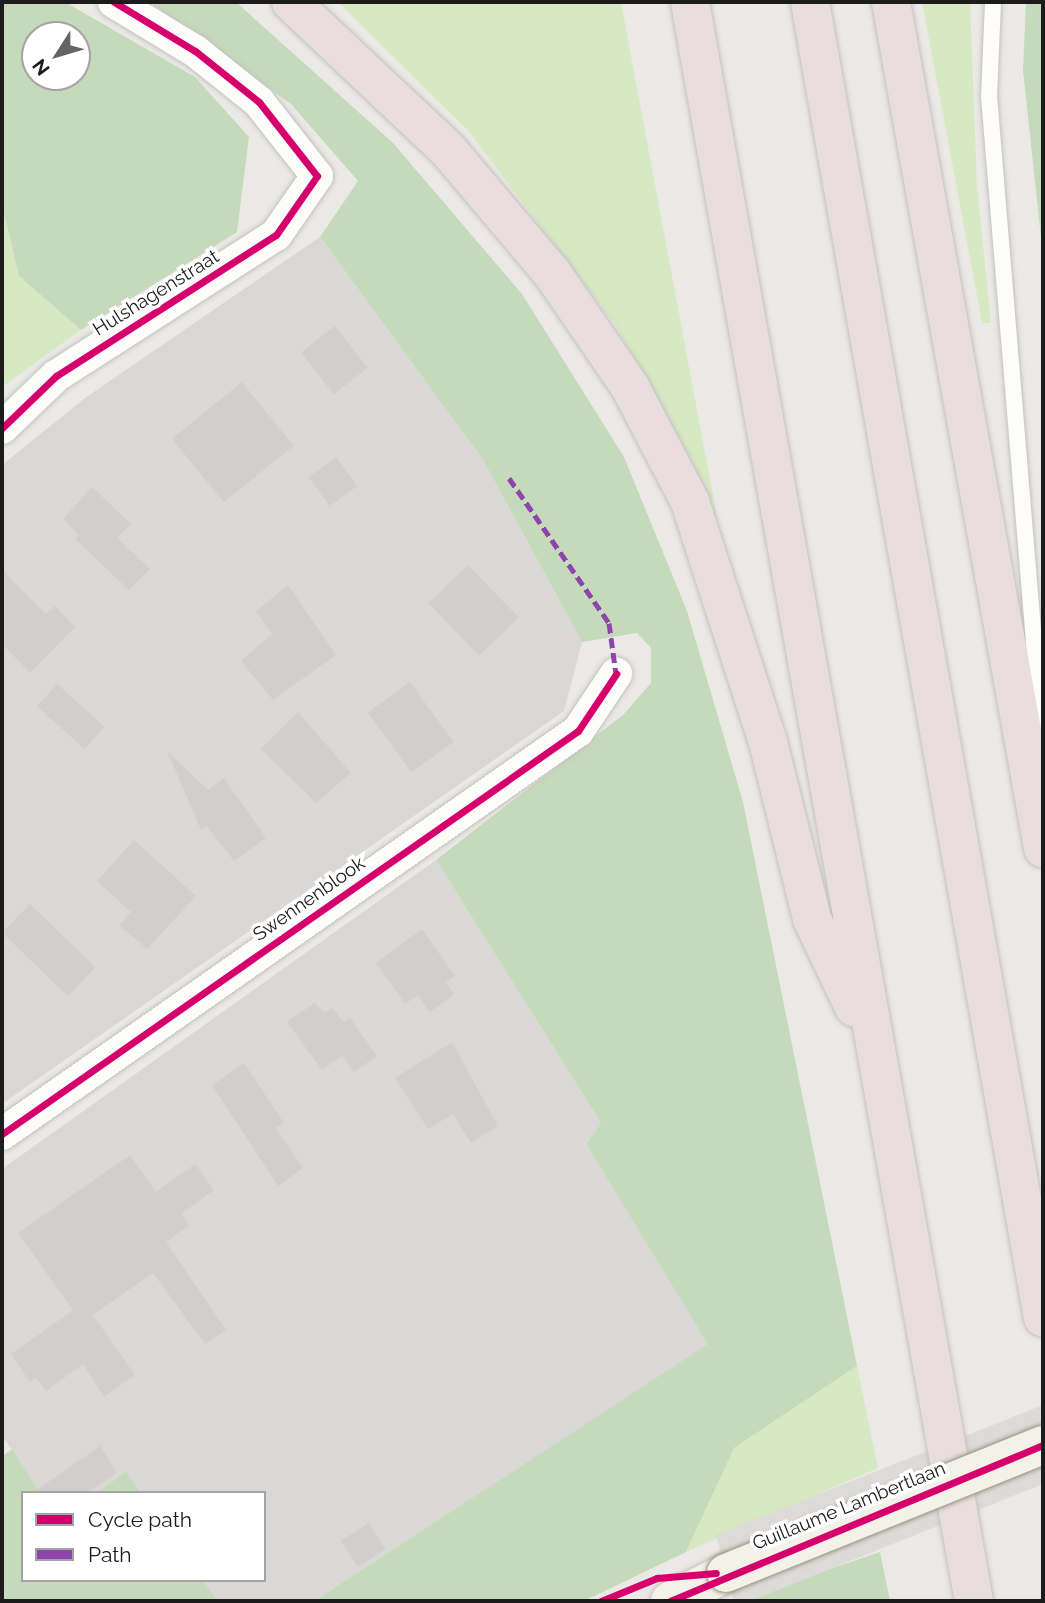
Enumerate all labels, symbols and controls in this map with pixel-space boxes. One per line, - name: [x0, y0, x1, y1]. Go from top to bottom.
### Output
- north arrow: [21, 21, 91, 91]
- text: N: [28, 55, 54, 80]
- street label: Hulshagenstraat: [89, 245, 223, 341]
- street label: Swennenblook: [249, 852, 369, 946]
- street label: Guillaume Lambertlaan: [749, 1457, 949, 1555]
- legend: [21, 1491, 266, 1582]
- text: Cycle path: [88, 1507, 192, 1532]
- text: Path: [88, 1542, 132, 1567]

